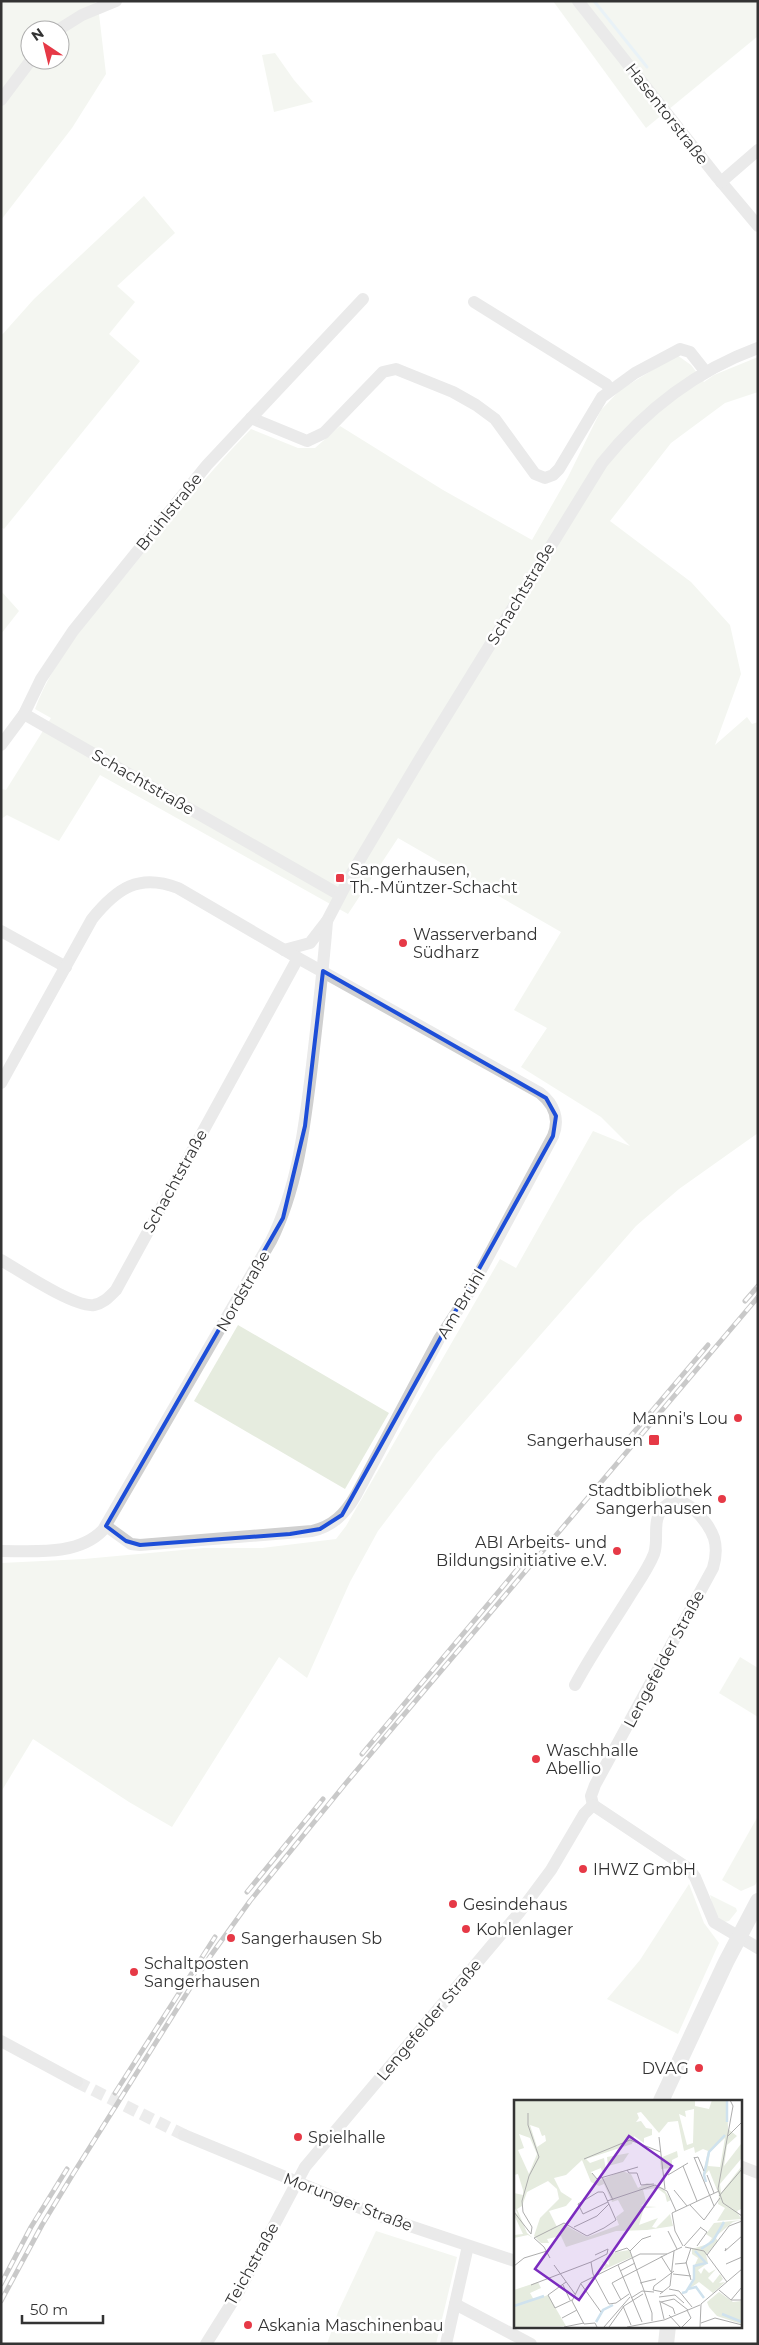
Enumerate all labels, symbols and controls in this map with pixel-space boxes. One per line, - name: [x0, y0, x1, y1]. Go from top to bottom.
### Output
- north arrow: [20, 20, 70, 70]
- text: N: [28, 24, 47, 45]
- street label: Hasentorstraße: [622, 60, 712, 168]
- street label: Brühlstraße: [132, 469, 206, 555]
- street label: Schachtstraße: [483, 540, 559, 648]
- street label: Schachtstraße: [88, 745, 198, 819]
- place label: Sangerhausen, Th.-Müntzer-Schacht: [350, 860, 518, 897]
- marker: Sangerhausen, Th.-Müntzer-Schacht: [334, 872, 346, 884]
- place label: Wasserverband Südharz: [413, 925, 538, 962]
- marker: Wasserverband Südharz: [397, 937, 409, 949]
- street label: Schachtstraße: [139, 1126, 211, 1236]
- street label: Nordstraße: [212, 1247, 274, 1335]
- street label: Am Brühl: [433, 1266, 489, 1342]
- place label: Manni's Lou: [632, 1409, 728, 1428]
- marker: Manni's Lou: [732, 1412, 744, 1424]
- place label: Sangerhausen: [527, 1431, 643, 1450]
- marker: Sangerhausen: [647, 1433, 661, 1447]
- place label: Stadtbibliothek Sangerhausen: [588, 1481, 712, 1518]
- marker: Stadtbibliothek Sangerhausen: [716, 1493, 728, 1505]
- place label: ABI Arbeits- und Bildungsinitiative e.V.: [436, 1533, 607, 1570]
- marker: ABI Arbeits- und Bildungsinitiative e.V.: [611, 1545, 623, 1557]
- street label: Lengefelder Straße: [620, 1587, 708, 1731]
- place label: Waschhalle Abellio: [546, 1741, 638, 1778]
- marker: Waschhalle Abellio: [530, 1753, 542, 1765]
- place label: IHWZ GmbH: [593, 1860, 696, 1879]
- marker: IHWZ GmbH: [577, 1863, 589, 1875]
- place label: Gesindehaus: [463, 1895, 567, 1914]
- marker: Gesindehaus: [447, 1898, 459, 1910]
- place label: Kohlenlager: [476, 1920, 573, 1939]
- marker: Kohlenlager: [460, 1923, 472, 1935]
- place label: Sangerhausen Sb: [241, 1929, 382, 1948]
- marker: Sangerhausen Sb: [225, 1932, 237, 1944]
- place label: Schaltposten Sangerhausen: [144, 1954, 260, 1991]
- street label: Lengefelder Straße: [373, 1955, 485, 2085]
- marker: Schaltposten Sangerhausen: [128, 1966, 140, 1978]
- place label: DVAG: [642, 2059, 689, 2078]
- marker: DVAG: [693, 2062, 705, 2074]
- inset map: [514, 2100, 742, 2328]
- place label: Spielhalle: [308, 2128, 386, 2147]
- marker: Spielhalle: [292, 2131, 304, 2143]
- street label: Morunger Straße: [281, 2169, 415, 2235]
- street label: Teichstraße: [221, 2219, 283, 2309]
- scale bar: [22, 2292, 104, 2324]
- text: 50 m: [30, 2300, 68, 2319]
- place label: Askania Maschinenbau: [258, 2316, 444, 2335]
- marker: Askania Maschinenbau: [242, 2319, 254, 2331]

